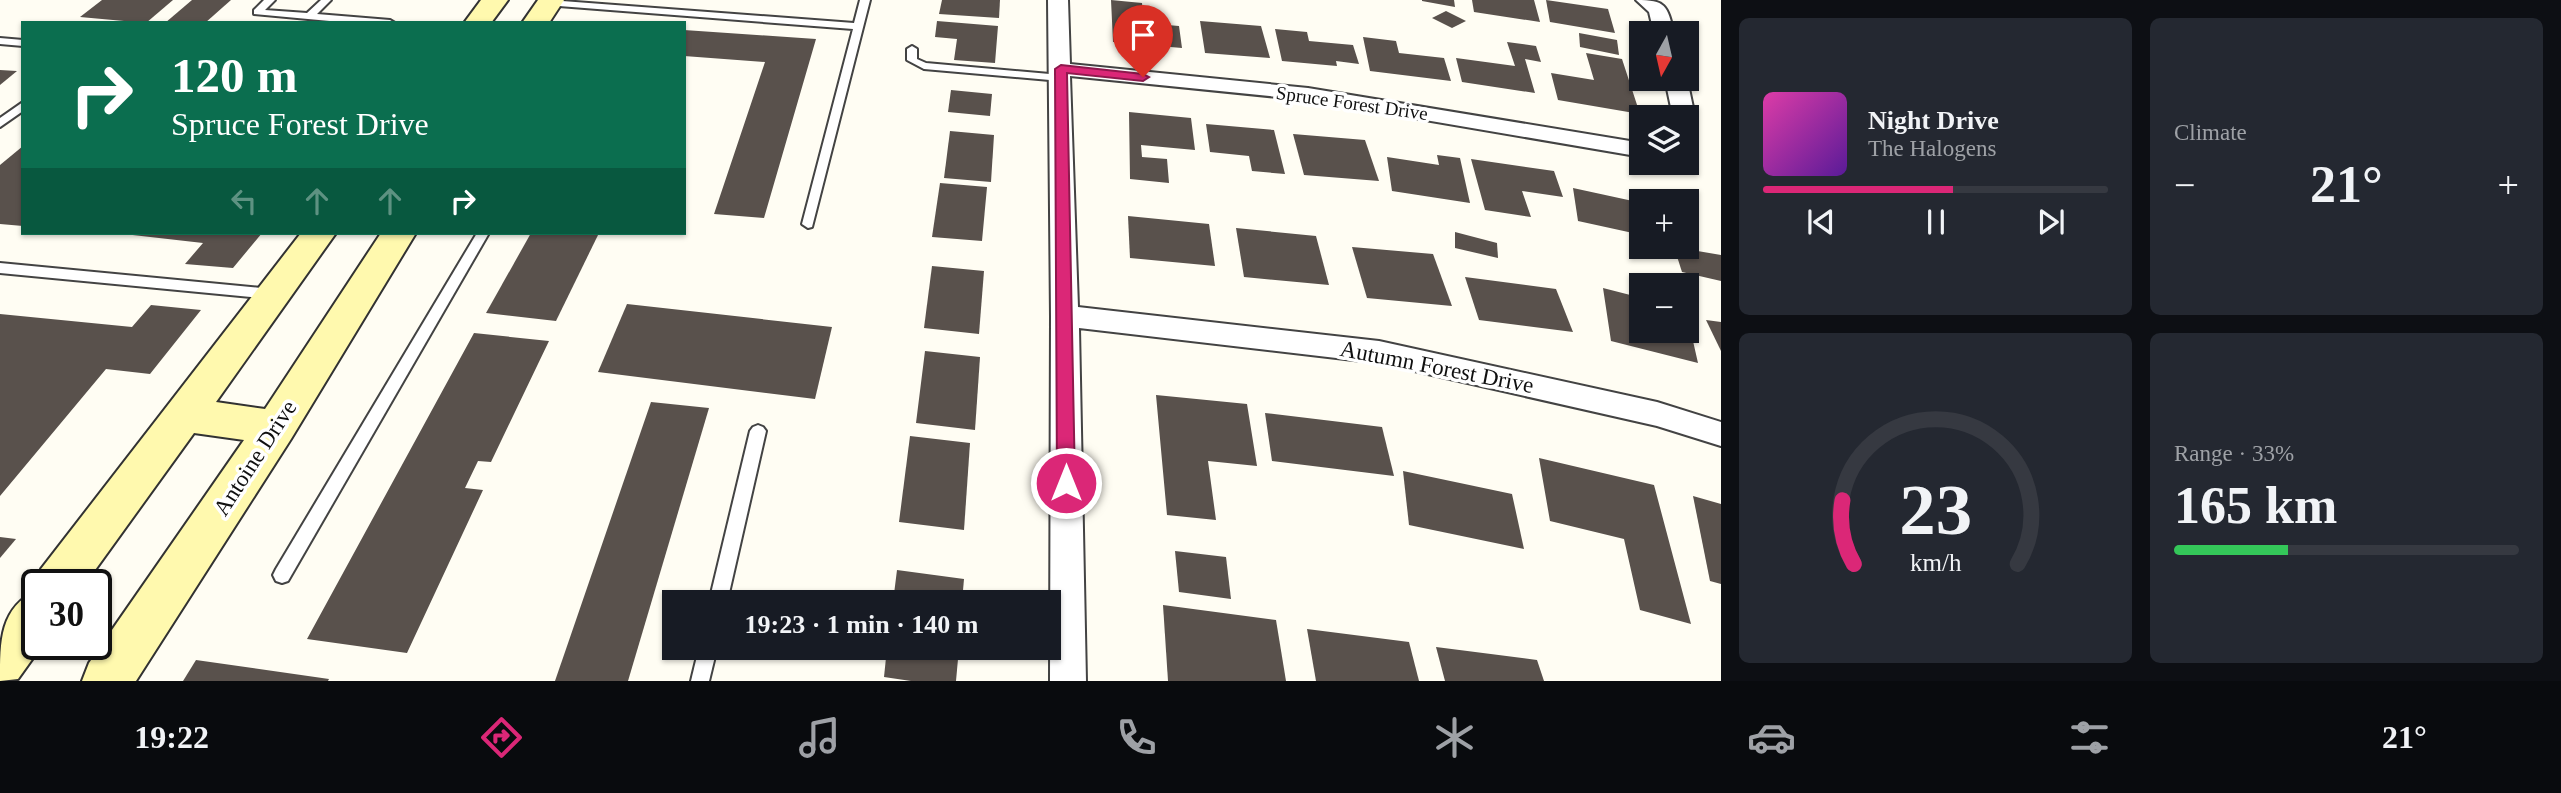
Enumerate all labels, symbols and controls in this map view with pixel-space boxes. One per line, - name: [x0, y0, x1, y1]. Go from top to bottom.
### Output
- pin: [1113, 5, 1173, 77]
- icon: arrive: [1124, 16, 1162, 54]
- north arrow: [1629, 21, 1699, 91]
- map controls: [1629, 21, 1699, 343]
- text: 120 m: [171, 48, 298, 103]
- icon: right: [56, 49, 147, 140]
- street label: Spruce Forest Drive: [1275, 82, 1429, 124]
- button: layers: [1629, 105, 1699, 175]
- text: Spruce Forest Drive: [171, 106, 429, 142]
- text: Night Drive: [1868, 106, 1999, 135]
- text: Climate: [2174, 120, 2247, 145]
- text: The Halogens: [1868, 136, 1996, 161]
- text: 21°: [2310, 156, 2383, 213]
- text: −: [2174, 164, 2195, 206]
- text: +: [2498, 164, 2519, 206]
- icon: left: [225, 182, 263, 220]
- icon: ahead: [298, 182, 336, 220]
- icon: ahead: [371, 182, 409, 220]
- icon: right: [444, 182, 482, 220]
- button: +: [1629, 189, 1699, 259]
- icon: previous: [1802, 203, 1840, 241]
- icon: pause: [1917, 203, 1955, 241]
- icon: next: [2032, 203, 2070, 241]
- button: −: [1629, 273, 1699, 343]
- street label: Autumn Forest Drive: [1338, 336, 1536, 398]
- street label: Antoine Drive: [209, 396, 301, 520]
- text: Range · 33%: [2174, 441, 2294, 466]
- position arrow: [1029, 446, 1103, 520]
- text: 23: [1899, 469, 1972, 550]
- text: 165 km: [2174, 477, 2337, 534]
- text: km/h: [1910, 549, 1962, 576]
- speed limit sign: 30: [21, 569, 112, 660]
- text: 19:23 · 1 min · 140 m: [745, 610, 979, 639]
- icon: directions: [477, 713, 526, 762]
- icon: music: [795, 713, 844, 762]
- icon: phone: [1112, 713, 1161, 762]
- icon: climate: [1430, 713, 1479, 762]
- icon: car: [1747, 713, 1796, 762]
- icon: filters: [2065, 713, 2114, 762]
- text: 19:22: [134, 719, 209, 755]
- text: 21°: [2382, 719, 2427, 755]

